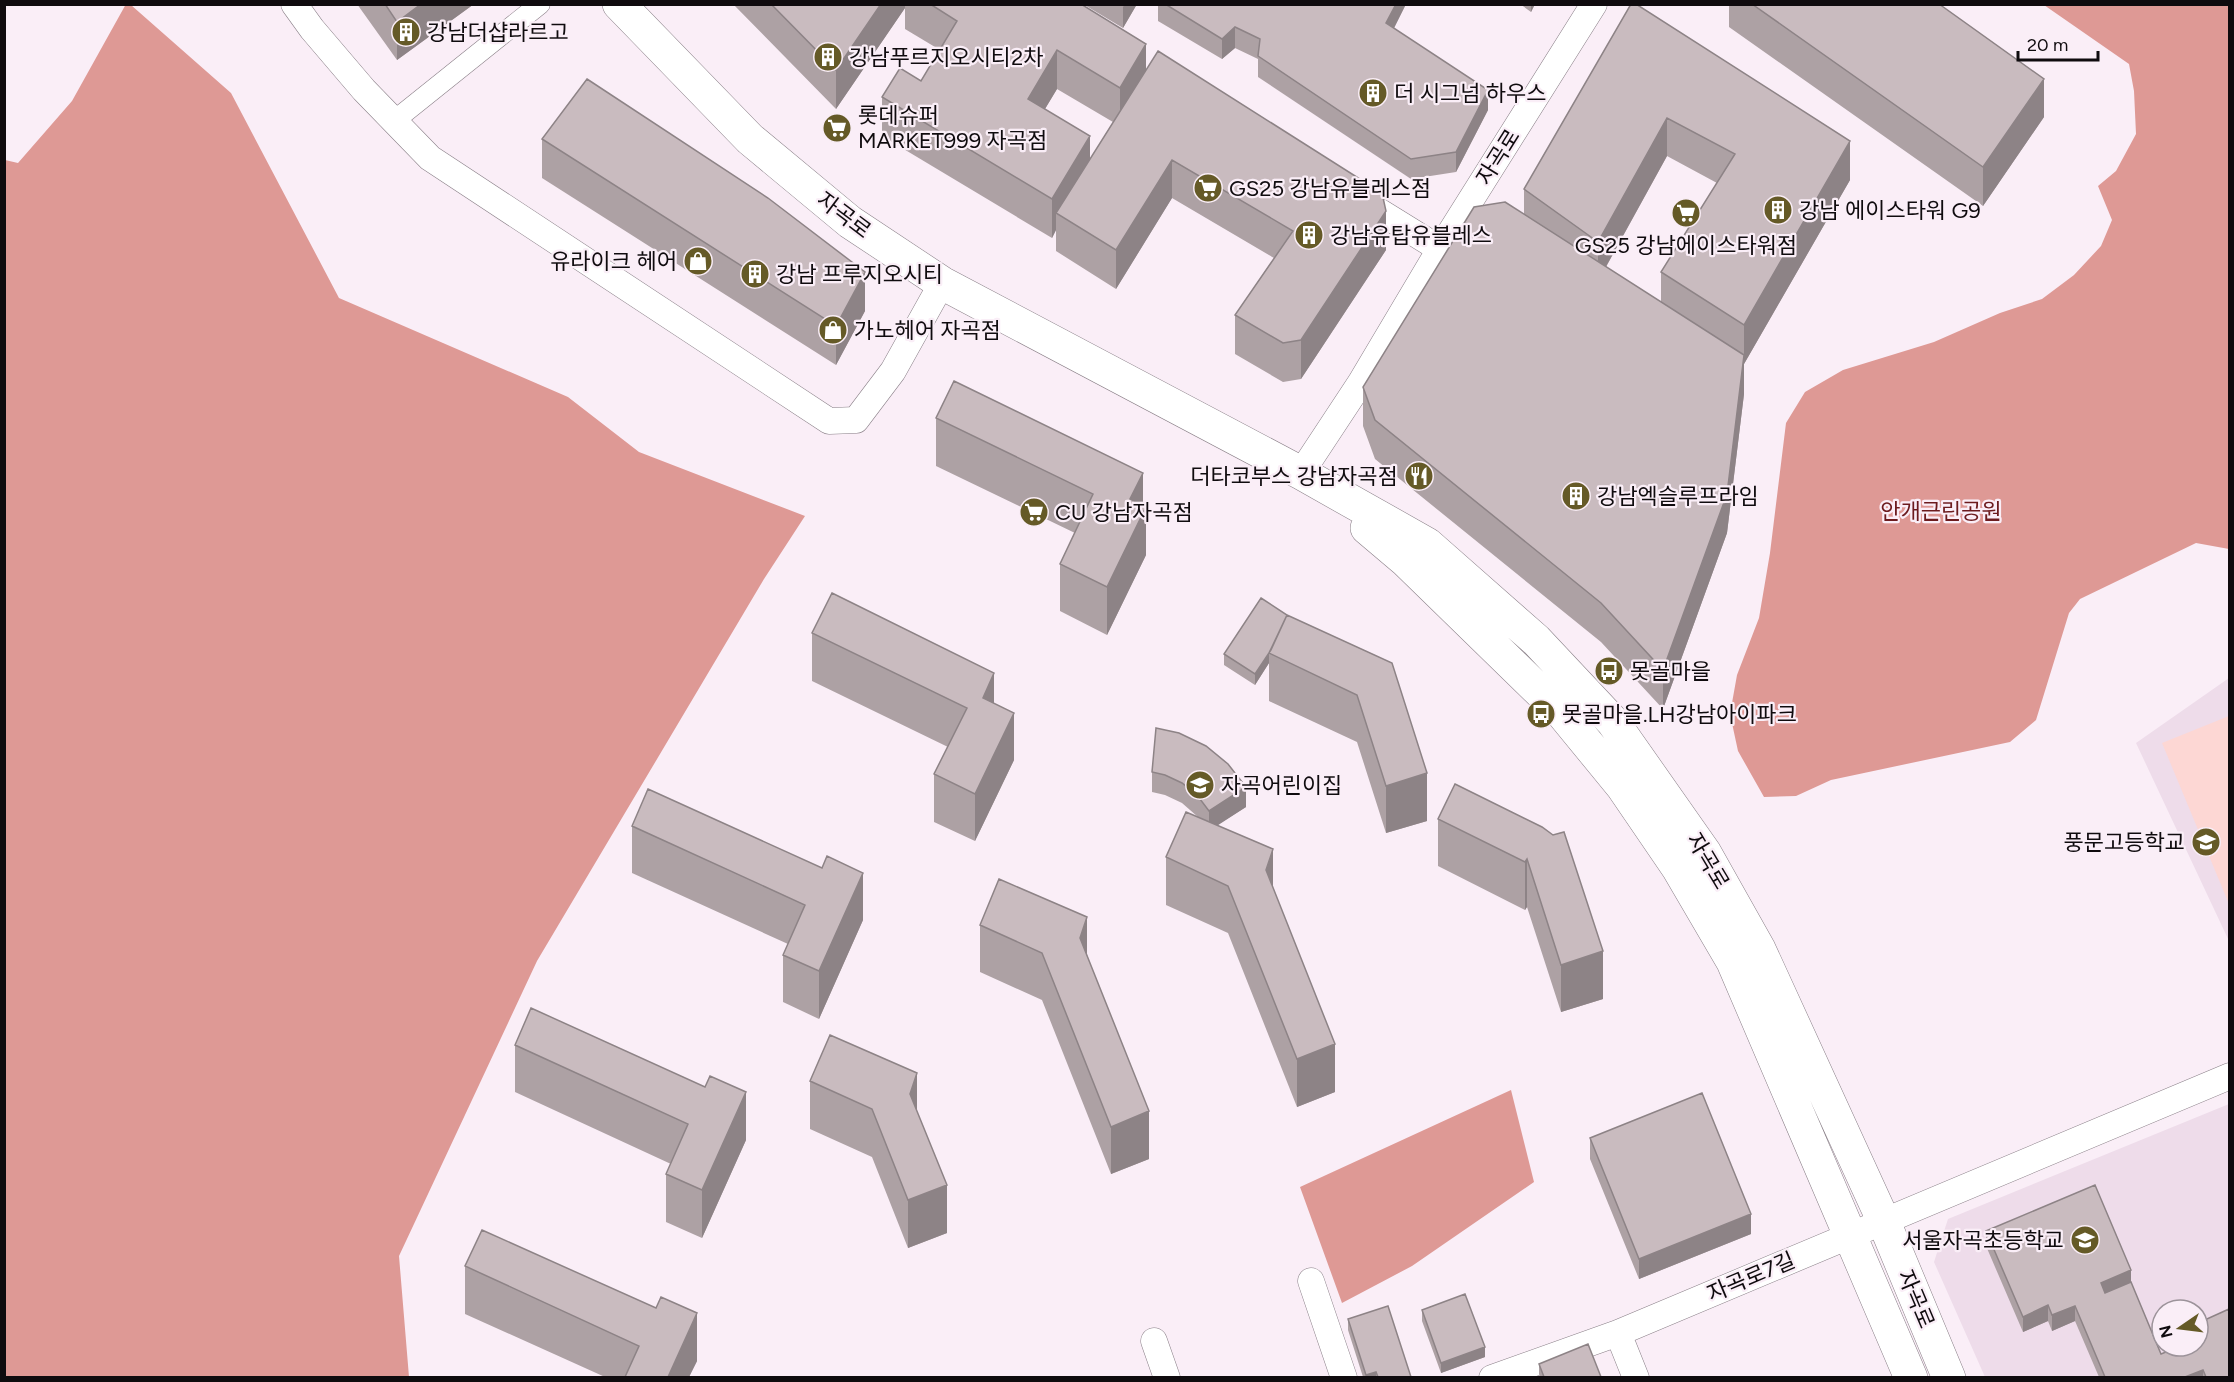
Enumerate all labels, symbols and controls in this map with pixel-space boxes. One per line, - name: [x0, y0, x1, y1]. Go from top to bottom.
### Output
- building icon: 강남더샵라르고: [390, 16, 422, 48]
- place label: 강남더샵라르고: [427, 19, 569, 46]
- scale bar: [2018, 24, 2098, 62]
- text: 20 m: [2027, 34, 2068, 56]
- building icon: 강남푸르지오시티2차: [812, 41, 844, 73]
- place label: 강남푸르지오시티2차: [849, 44, 1043, 71]
- building icon: 더 시그넘 하우스: [1357, 77, 1389, 109]
- place label: 더 시그넘 하우스: [1394, 80, 1547, 107]
- place label: 롯데슈퍼 MARKET999 자곡점: [858, 102, 1047, 154]
- supermarket icon: 롯데슈퍼 MARKET999 자곡점: [821, 112, 853, 144]
- street label: 자곡로: [1470, 124, 1526, 190]
- supermarket icon: GS25 강남유블레스점: [1192, 172, 1224, 204]
- place label: GS25 강남유블레스점: [1229, 175, 1431, 202]
- street label: 자곡로: [812, 186, 876, 244]
- building icon: 강남 에이스타워 G9: [1762, 194, 1794, 226]
- supermarket icon: GS25 강남에이스타워점: [1670, 197, 1702, 229]
- place label: 강남 에이스타워 G9: [1799, 197, 1981, 224]
- building icon: 강남유탑유블레스: [1293, 219, 1325, 251]
- place label: 강남유탑유블레스: [1330, 222, 1492, 249]
- place label: GS25 강남에이스타워점: [1575, 232, 1797, 259]
- shop icon: 유라이크 헤어: [682, 245, 714, 277]
- place label: 유라이크 헤어: [550, 248, 677, 275]
- building icon: 강남 프루지오시티: [739, 258, 771, 290]
- place label: 강남 프루지오시티: [776, 261, 943, 288]
- shop icon: 가노헤어 자곡점: [817, 314, 849, 346]
- place label: 가노헤어 자곡점: [854, 317, 1001, 344]
- restaurant icon: 더타코부스 강남자곡점: [1403, 460, 1435, 492]
- place label: 더타코부스 강남자곡점: [1190, 463, 1398, 490]
- building icon: 강남엑슬루프라임: [1560, 480, 1592, 512]
- place label: 강남엑슬루프라임: [1597, 483, 1759, 510]
- supermarket icon: CU 강남자곡점: [1018, 496, 1050, 528]
- park label: 안개근린공원: [1880, 498, 2002, 525]
- place label: CU 강남자곡점: [1055, 499, 1193, 526]
- bus stop icon: 못골마을: [1593, 655, 1625, 687]
- place label: 못골마을: [1630, 658, 1711, 685]
- bus stop icon: 못골마을.LH강남아이파크: [1525, 698, 1557, 730]
- place label: 못골마을.LH강남아이파크: [1562, 701, 1797, 728]
- school or university icon: 자곡어린이집: [1184, 769, 1216, 801]
- place label: 자곡어린이집: [1221, 772, 1342, 799]
- school or university icon: 풍문고등학교: [2190, 826, 2222, 858]
- street label: 자곡로: [1681, 828, 1735, 894]
- place label: 풍문고등학교: [2064, 829, 2185, 856]
- school or university icon: 서울자곡초등학교: [2069, 1224, 2101, 1256]
- place label: 서울자곡초등학교: [1902, 1227, 2064, 1254]
- street label: 자곡로7길: [1703, 1246, 1799, 1308]
- street label: 자곡로: [1892, 1266, 1940, 1332]
- north arrow: [2150, 1298, 2210, 1358]
- text: N: [2155, 1323, 2177, 1340]

